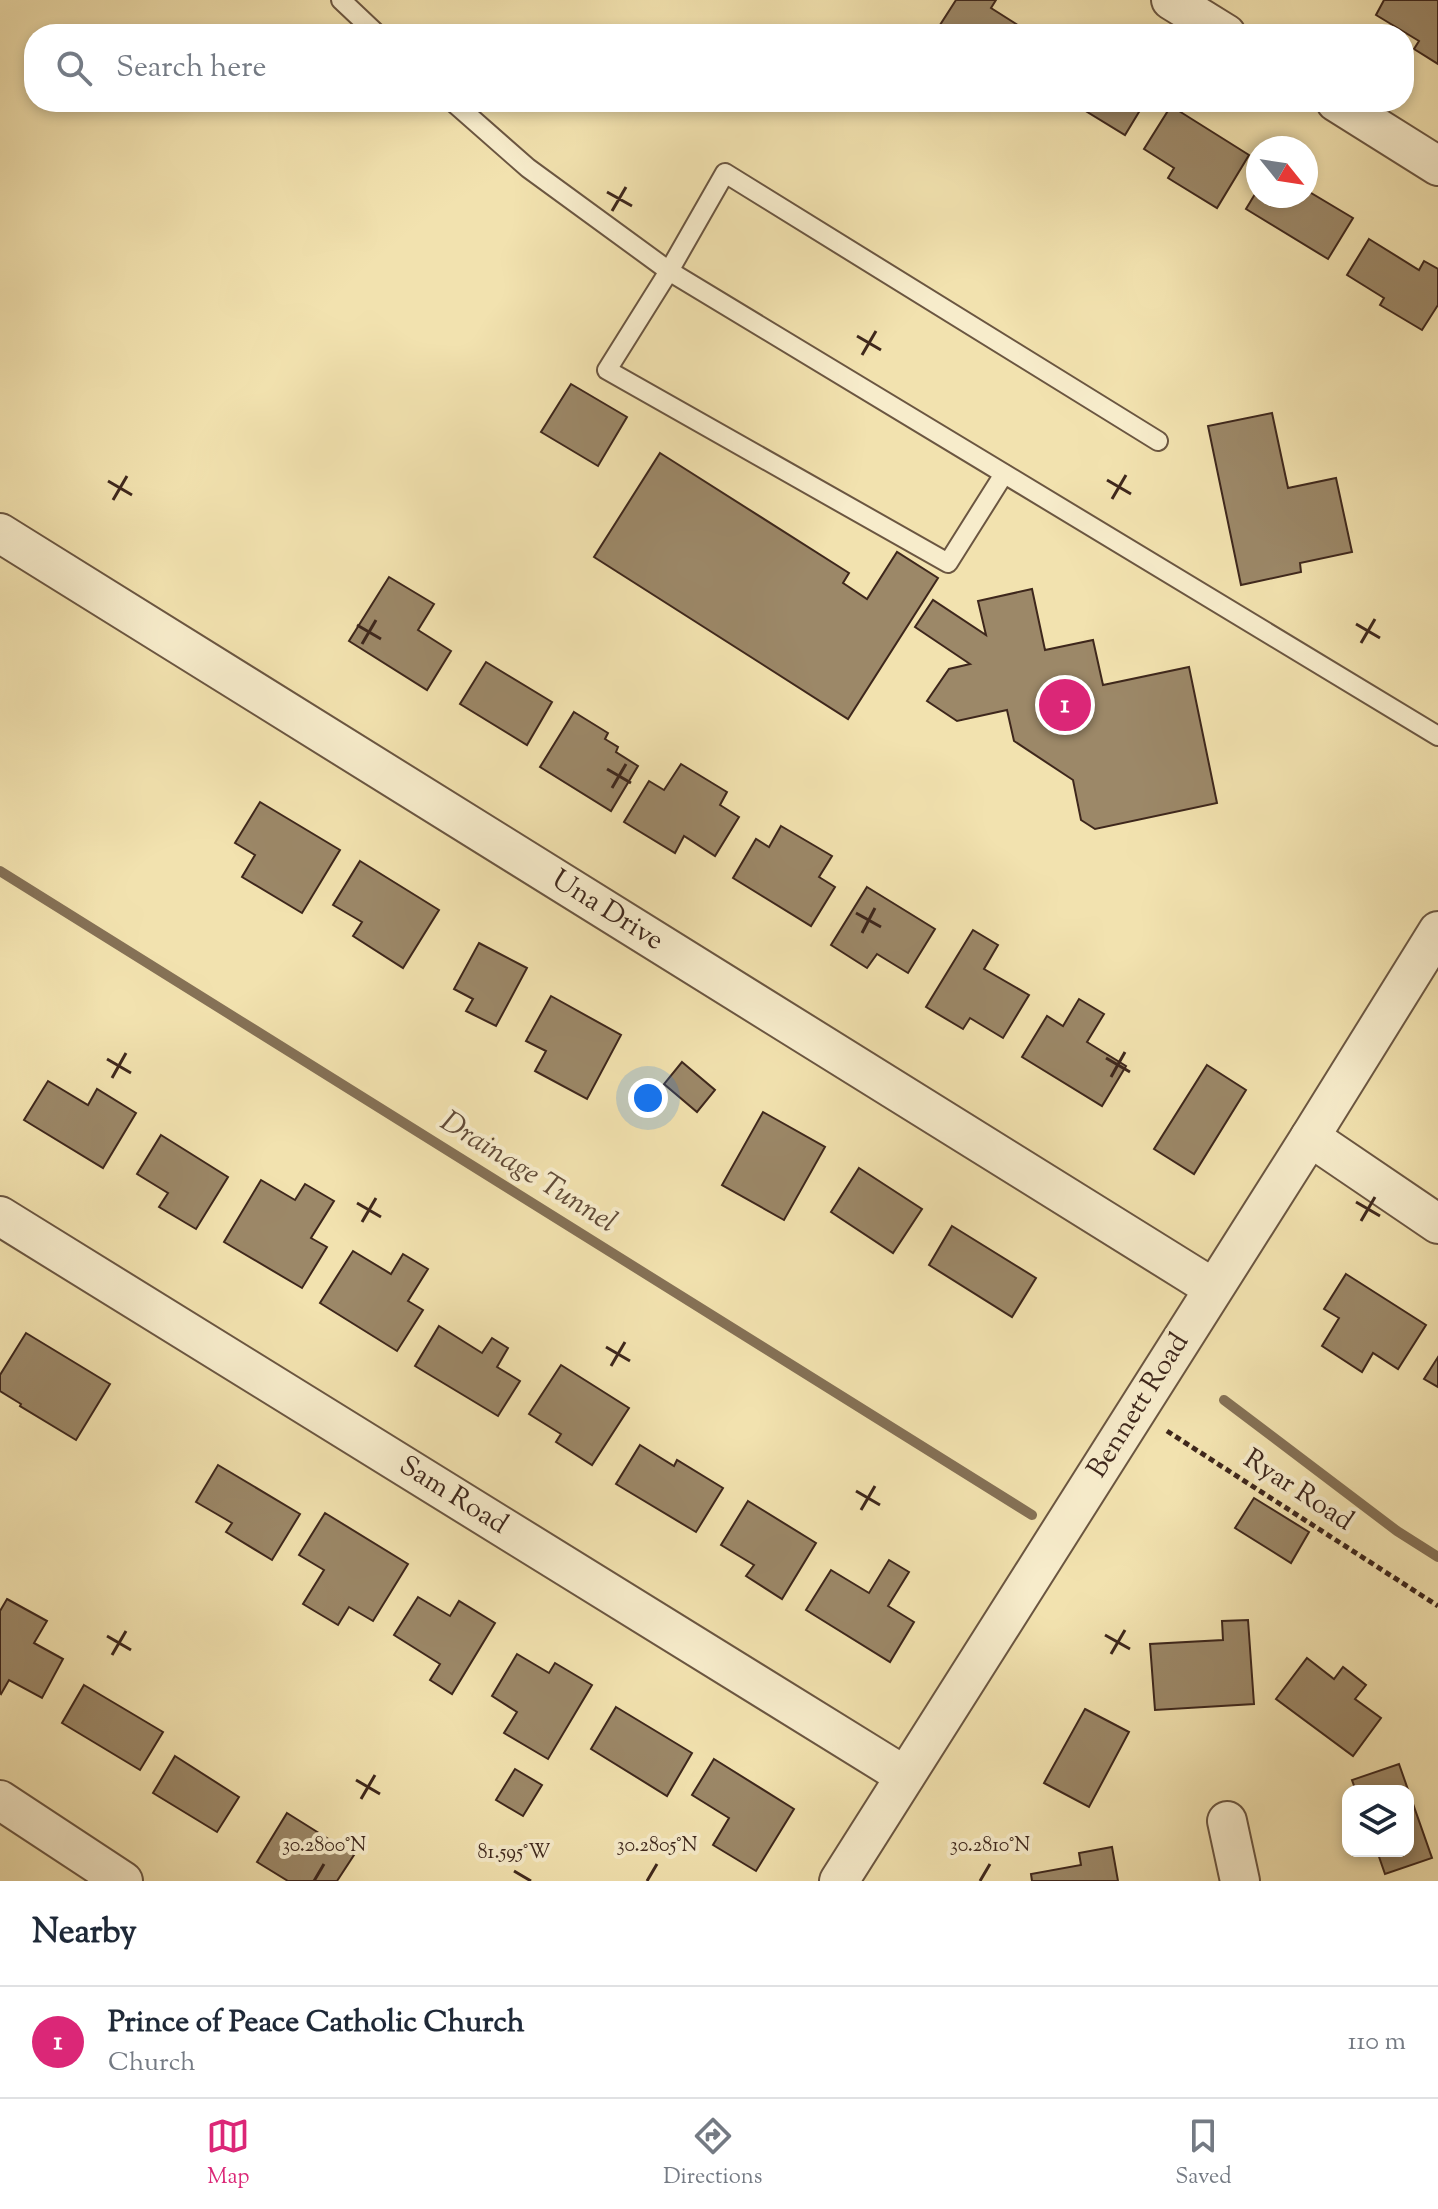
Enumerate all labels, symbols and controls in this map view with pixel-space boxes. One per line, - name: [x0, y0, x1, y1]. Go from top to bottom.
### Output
- search box: [24, 24, 1414, 112]
- icon: search: [52, 46, 96, 90]
- text: Search here: [116, 47, 266, 90]
- north arrow: [1246, 136, 1318, 208]
- pin: 1: [1039, 675, 1091, 735]
- street label: Una Drive: [543, 861, 671, 961]
- your location: [628, 1078, 668, 1118]
- water label: Drainage Tunnel: [431, 1102, 625, 1244]
- street label: Bennett Road: [1078, 1326, 1200, 1486]
- street label: Ryar Road: [1235, 1440, 1361, 1542]
- street label: Sam Road: [391, 1447, 515, 1545]
- map controls: [1342, 1785, 1414, 1857]
- button: layers: [1342, 1785, 1414, 1857]
- text: 30.2800°N: [282, 1832, 366, 1861]
- text: 30.2805°N: [617, 1832, 697, 1861]
- text: 30.2810°N: [950, 1832, 1030, 1861]
- text: 81.595°W: [478, 1839, 550, 1868]
- text: Nearby: [32, 1909, 137, 1958]
- text: Prince of Peace Catholic Church: [108, 2002, 525, 2045]
- text: 1: [54, 2024, 62, 2061]
- text: 110 m: [1348, 2024, 1406, 2061]
- text: Church: [108, 2045, 196, 2082]
- tab: Map: [206, 2114, 250, 2194]
- tab: Directions: [663, 2114, 762, 2194]
- tab: Saved: [1175, 2114, 1232, 2194]

